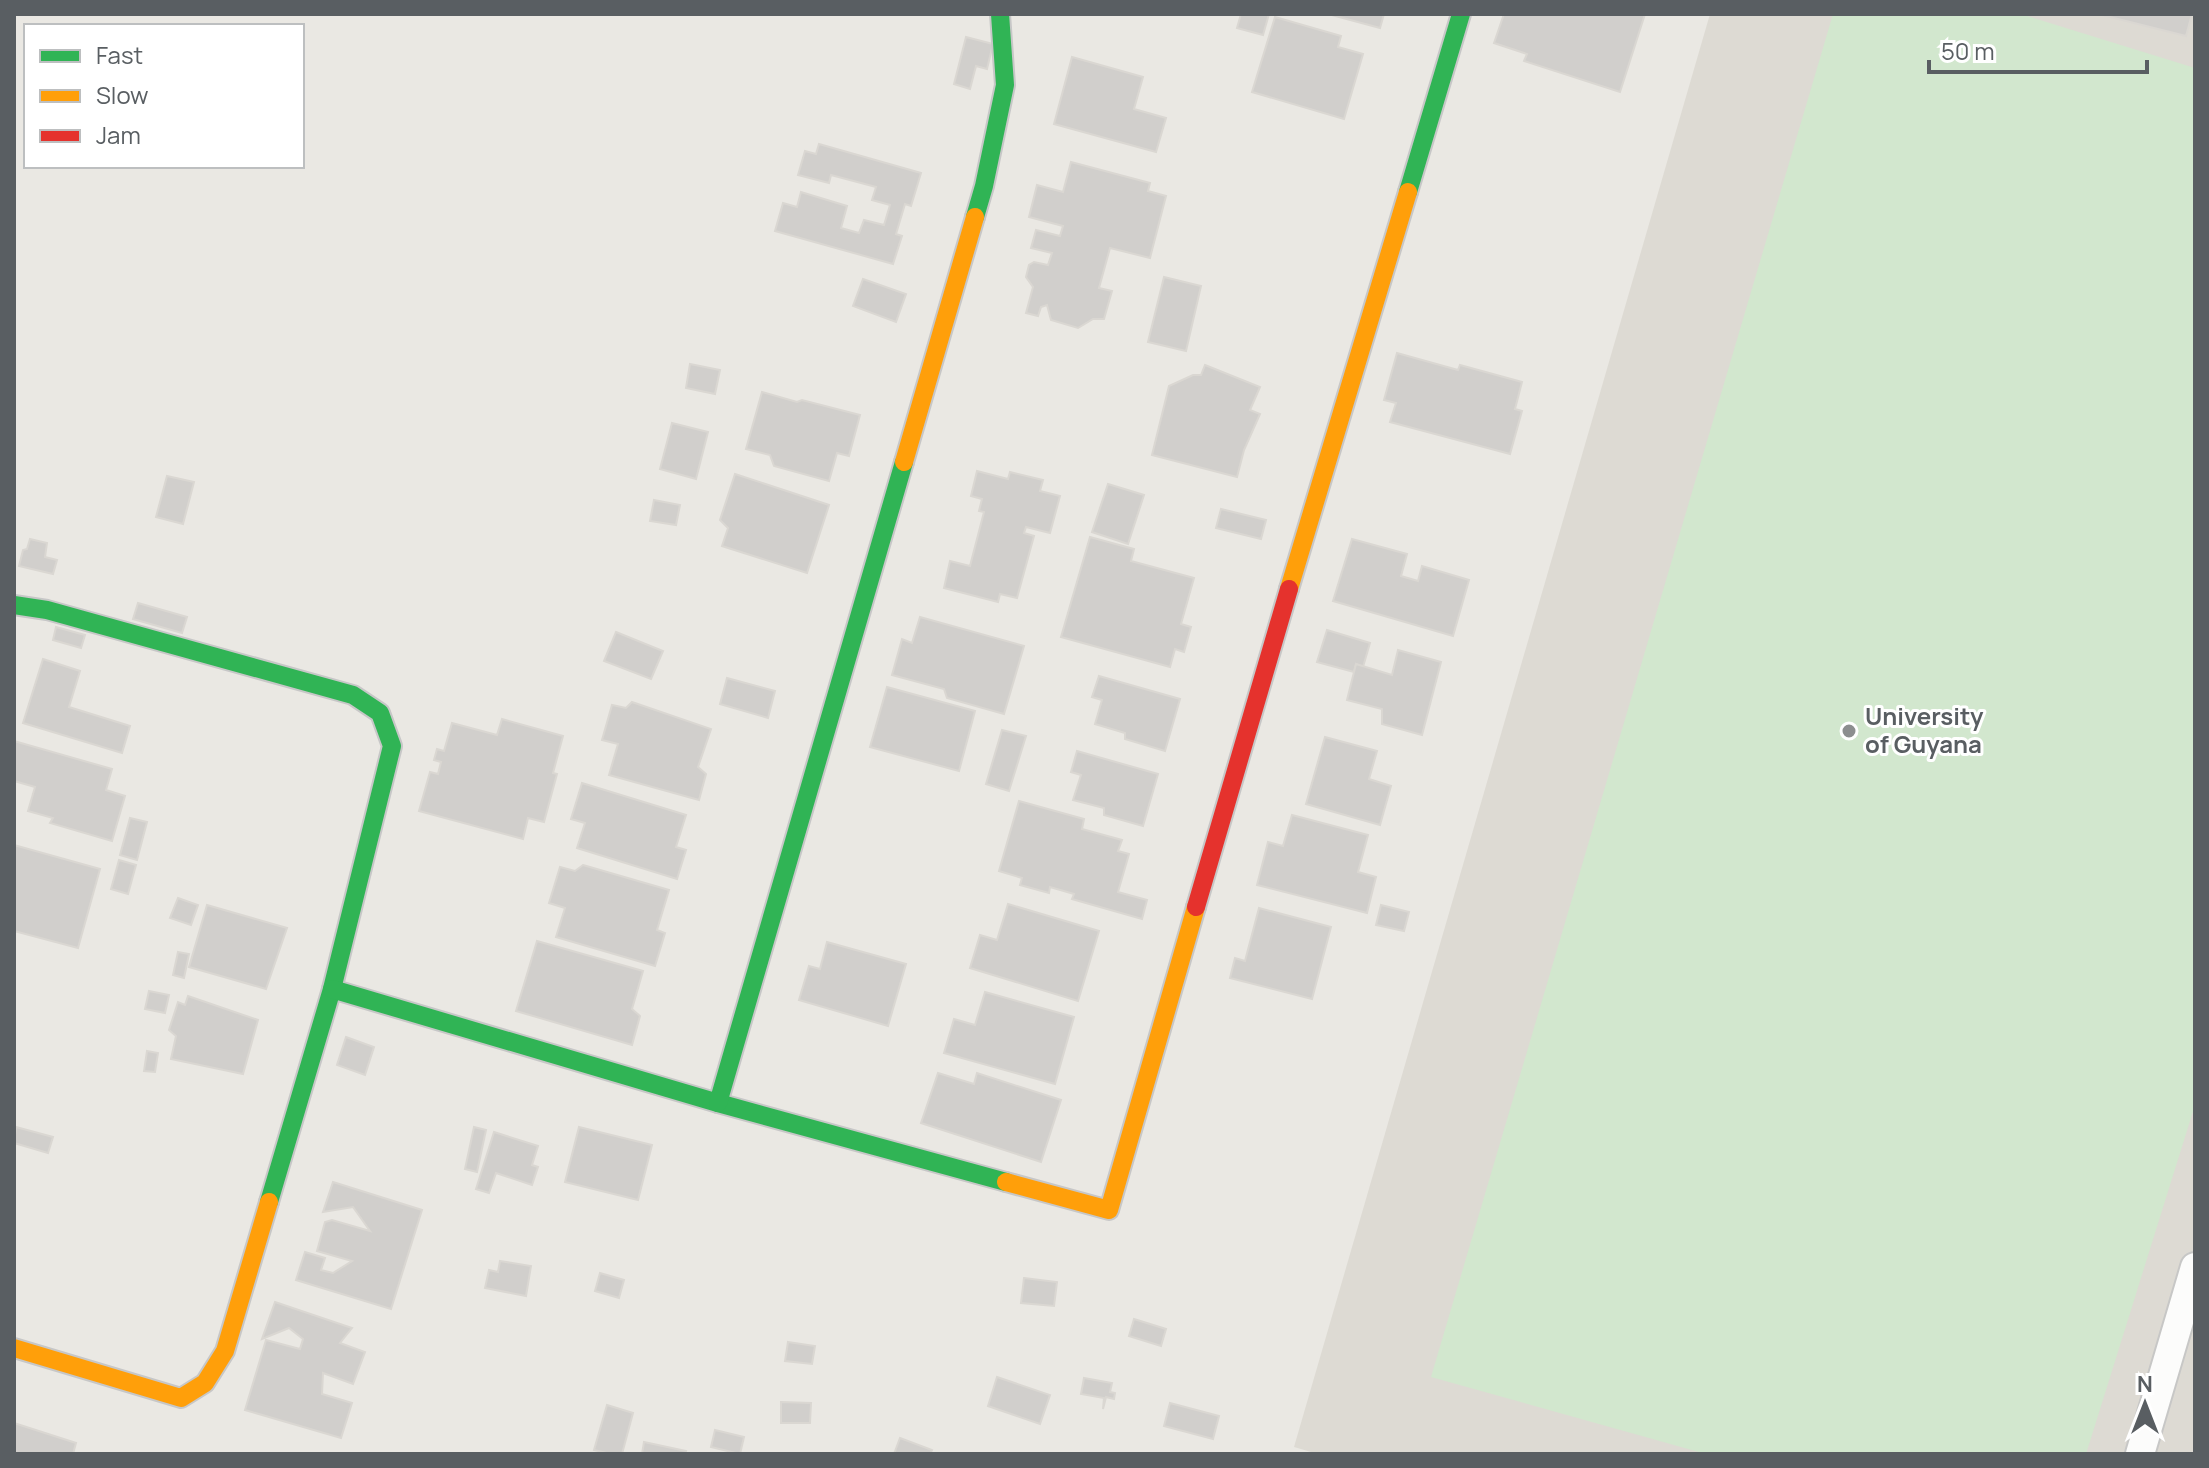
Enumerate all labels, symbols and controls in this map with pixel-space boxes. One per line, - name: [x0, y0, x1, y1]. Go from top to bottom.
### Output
- legend: [24, 24, 304, 168]
- scale bar: [1929, 24, 2147, 74]
- text: 50 m: [1941, 34, 1995, 67]
- text: Fast: [96, 38, 143, 71]
- text: Slow: [96, 78, 149, 111]
- text: Jam: [96, 118, 141, 151]
- place label: University of Guyana: [1865, 699, 1984, 760]
- marker: University of Guyana: [1840, 722, 1858, 740]
- north arrow: [2105, 1364, 2185, 1444]
- text: N: [2137, 1369, 2153, 1399]

